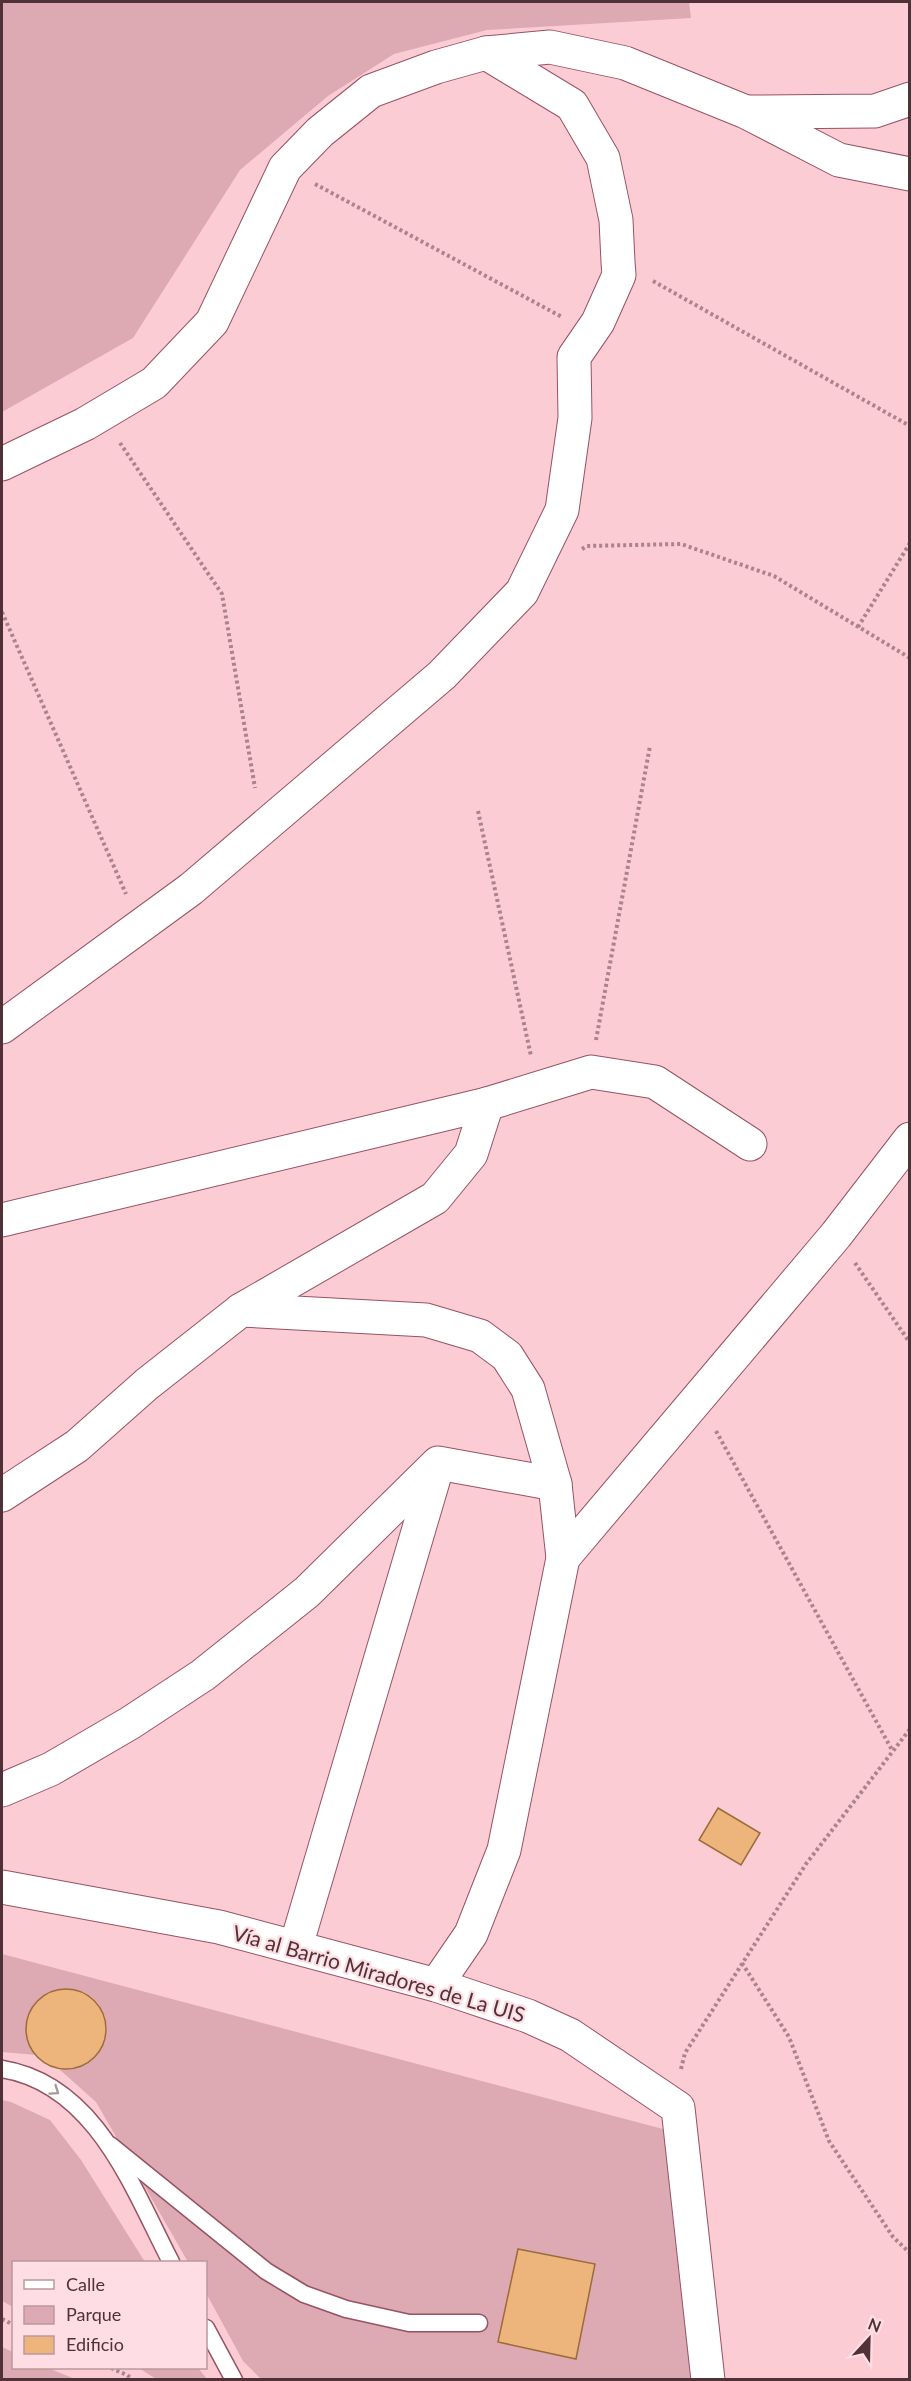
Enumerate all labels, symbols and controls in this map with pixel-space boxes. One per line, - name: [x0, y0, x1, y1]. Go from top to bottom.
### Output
- street label: Vía al Barrio Miradores de La UIS: [230, 1919, 528, 2027]
- one-way arrow: [48, 2084, 59, 2095]
- legend: [12, 2261, 207, 2369]
- text: Calle: [66, 2273, 105, 2295]
- text: Parque: [66, 2303, 121, 2325]
- north arrow: [839, 2309, 899, 2369]
- text: N: [866, 2314, 884, 2336]
- text: Edificio: [66, 2333, 124, 2355]

